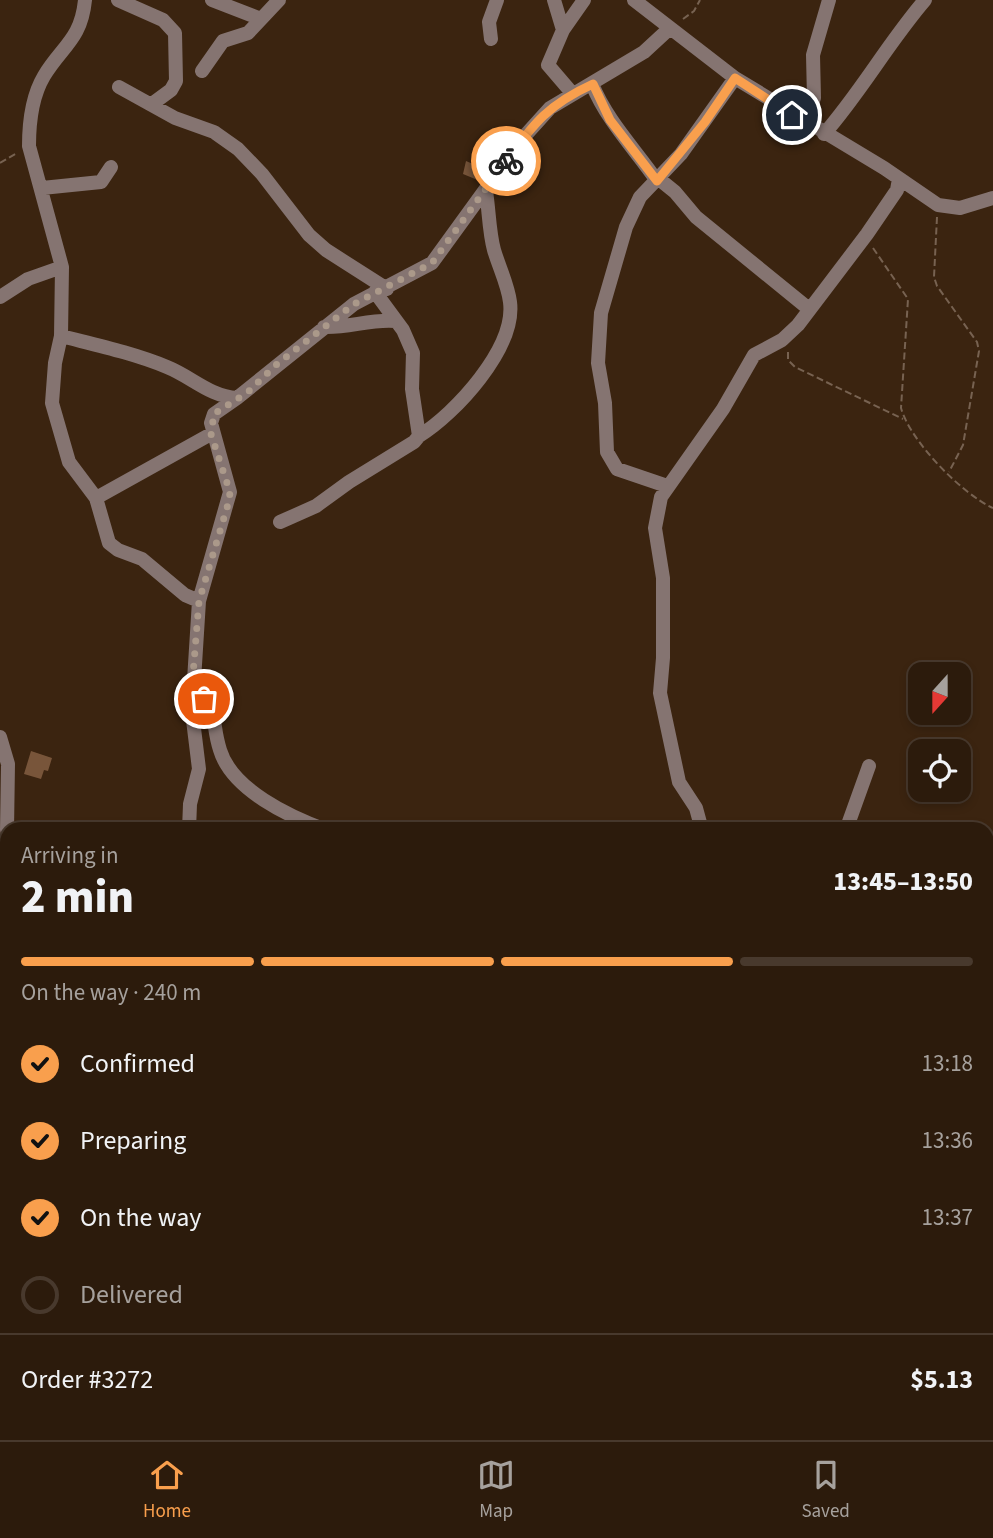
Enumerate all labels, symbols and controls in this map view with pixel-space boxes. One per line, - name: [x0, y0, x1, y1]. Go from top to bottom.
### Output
- pin: [762, 85, 822, 145]
- icon: home: [773, 96, 811, 134]
- courier: [471, 126, 541, 196]
- icon: bike: [487, 142, 525, 180]
- north arrow: [908, 662, 971, 724]
- map controls: [908, 662, 971, 802]
- pin: [174, 669, 234, 729]
- icon: bag: [185, 680, 223, 718]
- button: locate: [908, 739, 971, 802]
- text: Arriving in: [21, 839, 119, 872]
- text: 13:45–13:50: [833, 863, 973, 900]
- text: 2 min: [21, 865, 134, 930]
- text: On the way · 240 m: [21, 976, 201, 1009]
- icon: check: [21, 1045, 59, 1083]
- text: Confirmed: [80, 1045, 195, 1082]
- text: 13:18: [922, 1047, 973, 1080]
- icon: check: [21, 1122, 59, 1160]
- text: Preparing: [80, 1122, 186, 1159]
- text: 13:36: [922, 1124, 973, 1157]
- icon: check: [21, 1199, 59, 1237]
- text: On the way: [80, 1199, 201, 1236]
- text: 13:37: [922, 1201, 973, 1234]
- text: Delivered: [80, 1276, 183, 1313]
- text: Order #3272: [21, 1361, 153, 1398]
- text: $5.13: [910, 1361, 973, 1398]
- tab: Home: [143, 1456, 191, 1525]
- tab: Map: [477, 1456, 515, 1525]
- tab: Saved: [801, 1456, 850, 1525]

